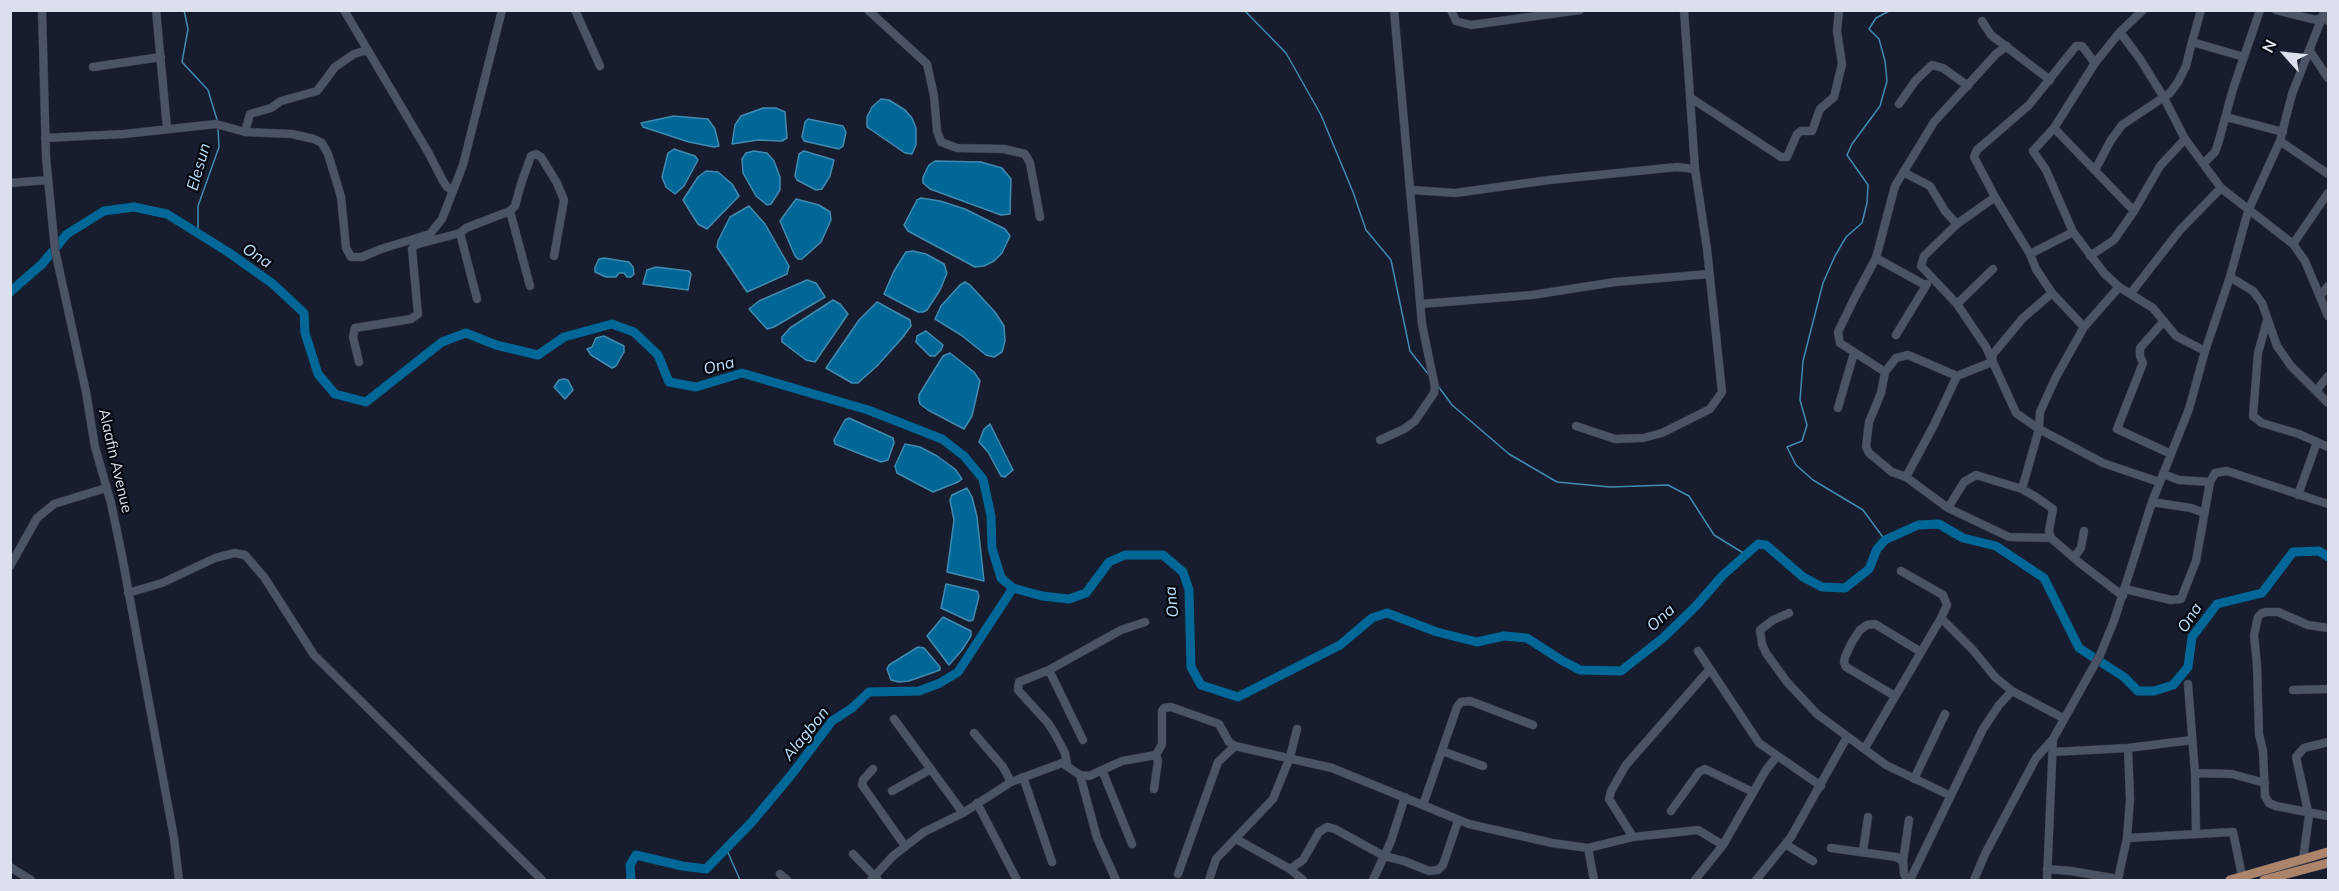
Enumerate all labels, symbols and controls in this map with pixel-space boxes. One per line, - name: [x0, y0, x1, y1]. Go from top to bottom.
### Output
- north arrow: [2255, 24, 2315, 84]
- text: N: [2257, 36, 2281, 56]
- water label: Elesun: [183, 141, 215, 193]
- water label: Ona: [239, 239, 275, 273]
- water label: Ona: [701, 353, 737, 379]
- street label: Alaafin Avenue: [94, 407, 136, 515]
- water label: Ona: [1161, 585, 1183, 619]
- water label: Ona: [1643, 600, 1679, 636]
- water label: Ona: [2174, 600, 2206, 636]
- water label: Alagbon: [779, 704, 833, 764]

